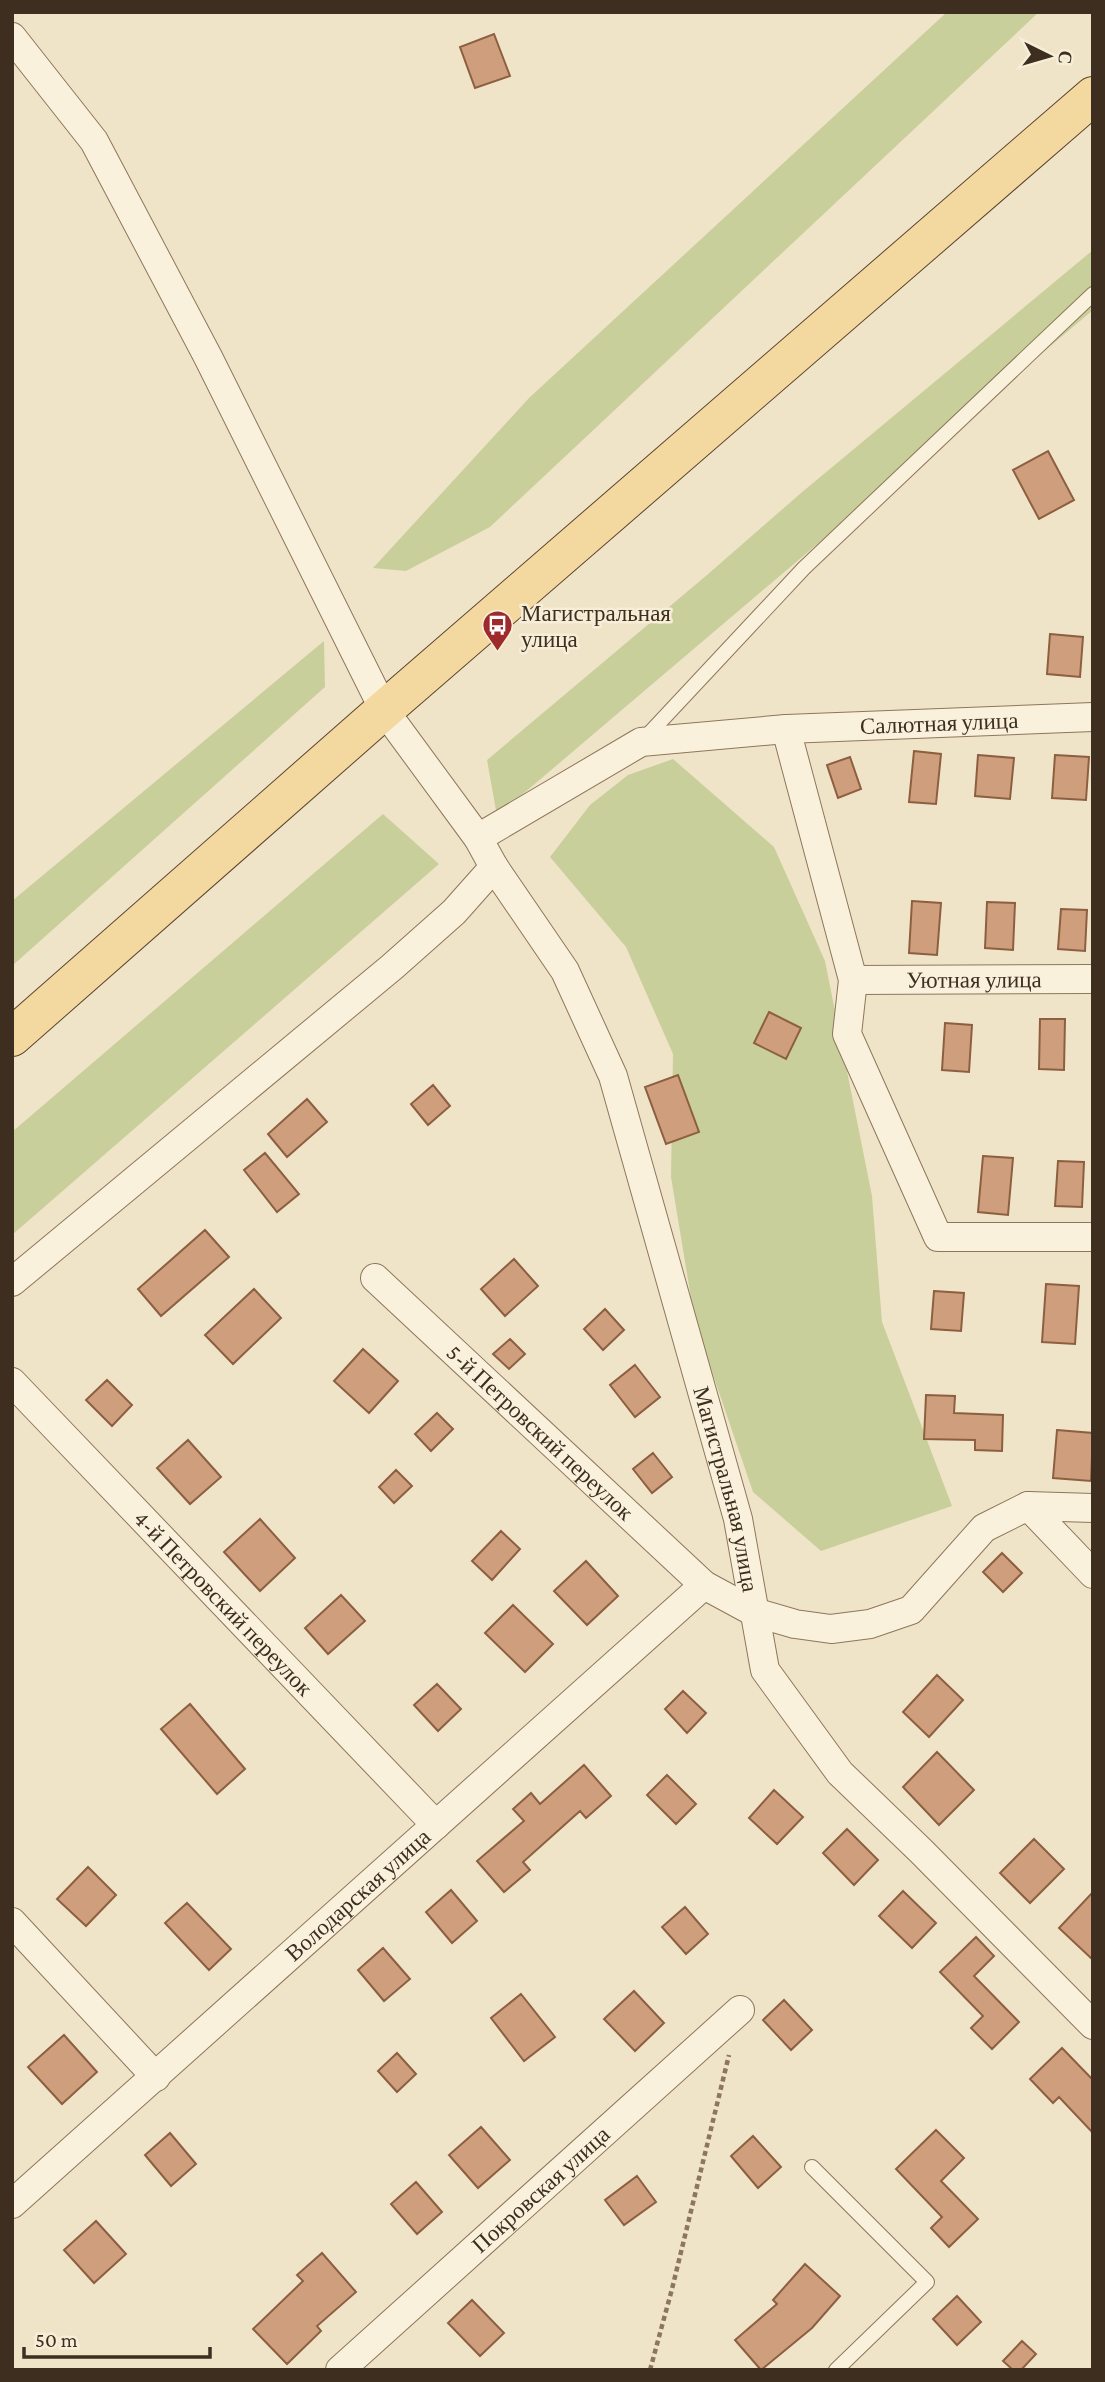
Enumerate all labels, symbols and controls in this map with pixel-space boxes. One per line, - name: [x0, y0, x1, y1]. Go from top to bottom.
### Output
- north arrow: [1014, 21, 1084, 91]
- text: С: [1054, 50, 1076, 65]
- place label: Магистральная улица: [521, 600, 671, 652]
- bus stop icon: Магистральная улица: [481, 609, 515, 653]
- street label: Салютная улица: [859, 707, 1019, 739]
- street label: Уютная улица: [906, 966, 1042, 993]
- street label: 5-й Петровский переулок: [442, 1339, 639, 1526]
- street label: Магистральная улица: [688, 1383, 764, 1594]
- street label: 4-й Петровский переулок: [129, 1505, 319, 1702]
- street label: Володарская улица: [280, 1823, 436, 1966]
- street label: Покровская улица: [467, 2121, 615, 2258]
- scale bar: [24, 2316, 210, 2360]
- text: 50 m: [35, 2328, 78, 2352]

